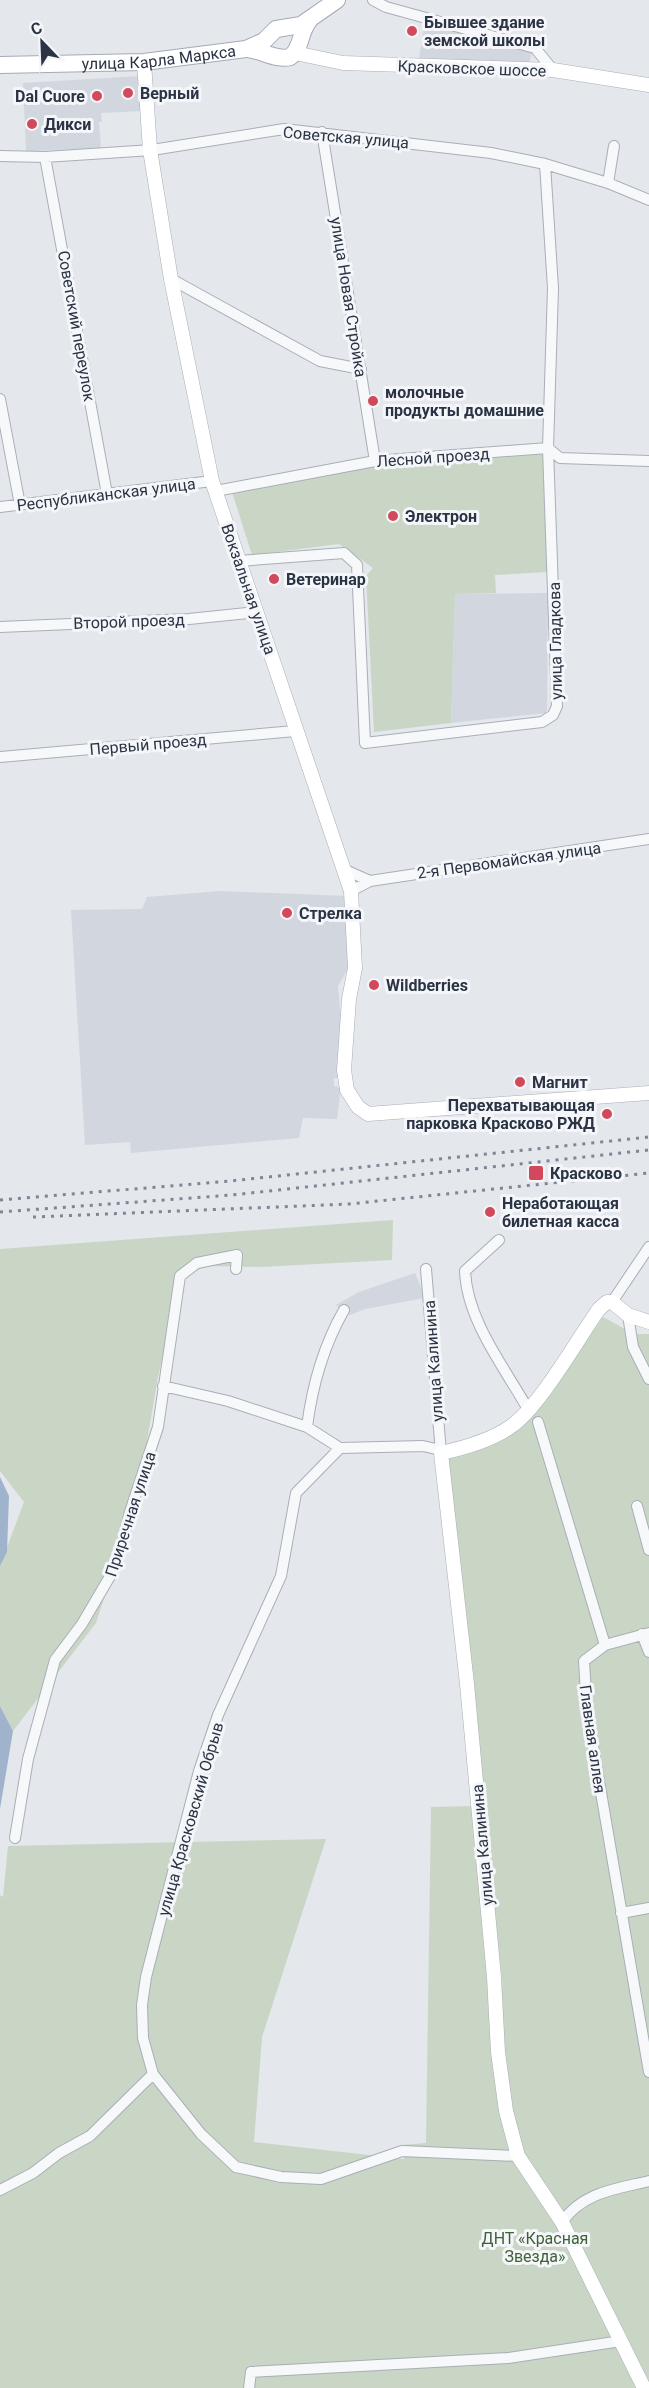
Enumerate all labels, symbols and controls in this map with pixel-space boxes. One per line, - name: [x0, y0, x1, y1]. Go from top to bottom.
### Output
- north arrow: [12, 12, 72, 72]
- place label: Бывшее здание земской школы: [424, 13, 545, 50]
- text: С: [28, 18, 45, 39]
- marker: Бывшее здание земской школы: [405, 24, 419, 38]
- street label: улица Карла Маркса: [81, 41, 237, 73]
- street label: Красковское шоссе: [397, 56, 547, 81]
- place label: Верный: [140, 84, 199, 103]
- marker: Верный: [121, 86, 135, 100]
- place label: Dal Cuore: [15, 87, 85, 106]
- marker: Dal Cuore: [90, 89, 104, 103]
- place label: Дикси: [44, 115, 91, 134]
- marker: Дикси: [25, 117, 39, 131]
- street label: Советская улица: [282, 123, 410, 152]
- street label: улица Новая Стройка: [326, 216, 371, 378]
- street label: Советский переулок: [54, 249, 99, 403]
- place label: молочные продукты домашние: [385, 383, 544, 420]
- marker: молочные продукты домашние: [366, 394, 380, 408]
- street label: Лесной проезд: [376, 444, 491, 471]
- street label: Республиканская улица: [16, 474, 197, 515]
- place label: Электрон: [405, 507, 477, 526]
- marker: Электрон: [386, 509, 400, 523]
- street label: Вокзальная улица: [217, 521, 280, 657]
- place label: Ветеринар: [286, 570, 366, 589]
- marker: Ветеринар: [267, 572, 281, 586]
- street label: улица Гладкова: [545, 582, 566, 700]
- street label: Второй проезд: [73, 610, 185, 633]
- street label: Первый проезд: [89, 730, 208, 759]
- street label: 2-я Первомайская улица: [416, 838, 602, 883]
- place label: Стрелка: [299, 904, 362, 923]
- marker: Стрелка: [280, 906, 294, 920]
- place label: Wildberries: [386, 976, 468, 995]
- marker: Wildberries: [367, 978, 381, 992]
- place label: Магнит: [532, 1073, 588, 1092]
- marker: Магнит: [513, 1075, 527, 1089]
- place label: Перехватывающая парковка Красково РЖД: [406, 1096, 595, 1133]
- marker: Перехватывающая парковка Красково РЖД: [600, 1107, 614, 1121]
- marker: Красково: [527, 1164, 545, 1182]
- place label: Красково: [550, 1164, 622, 1183]
- place label: Неработающая билетная касса: [502, 1194, 620, 1231]
- marker: Неработающая билетная касса: [483, 1205, 497, 1219]
- street label: улица Калинина: [420, 1300, 447, 1422]
- street label: Приречная улица: [101, 1449, 160, 1579]
- street label: Главная аллея: [575, 1684, 610, 1794]
- street label: улица Красковский Обрыв: [154, 1720, 227, 1918]
- street label: улица Калинина: [468, 1783, 497, 1906]
- park label: ДНТ «Красная Звезда»: [482, 2229, 588, 2266]

